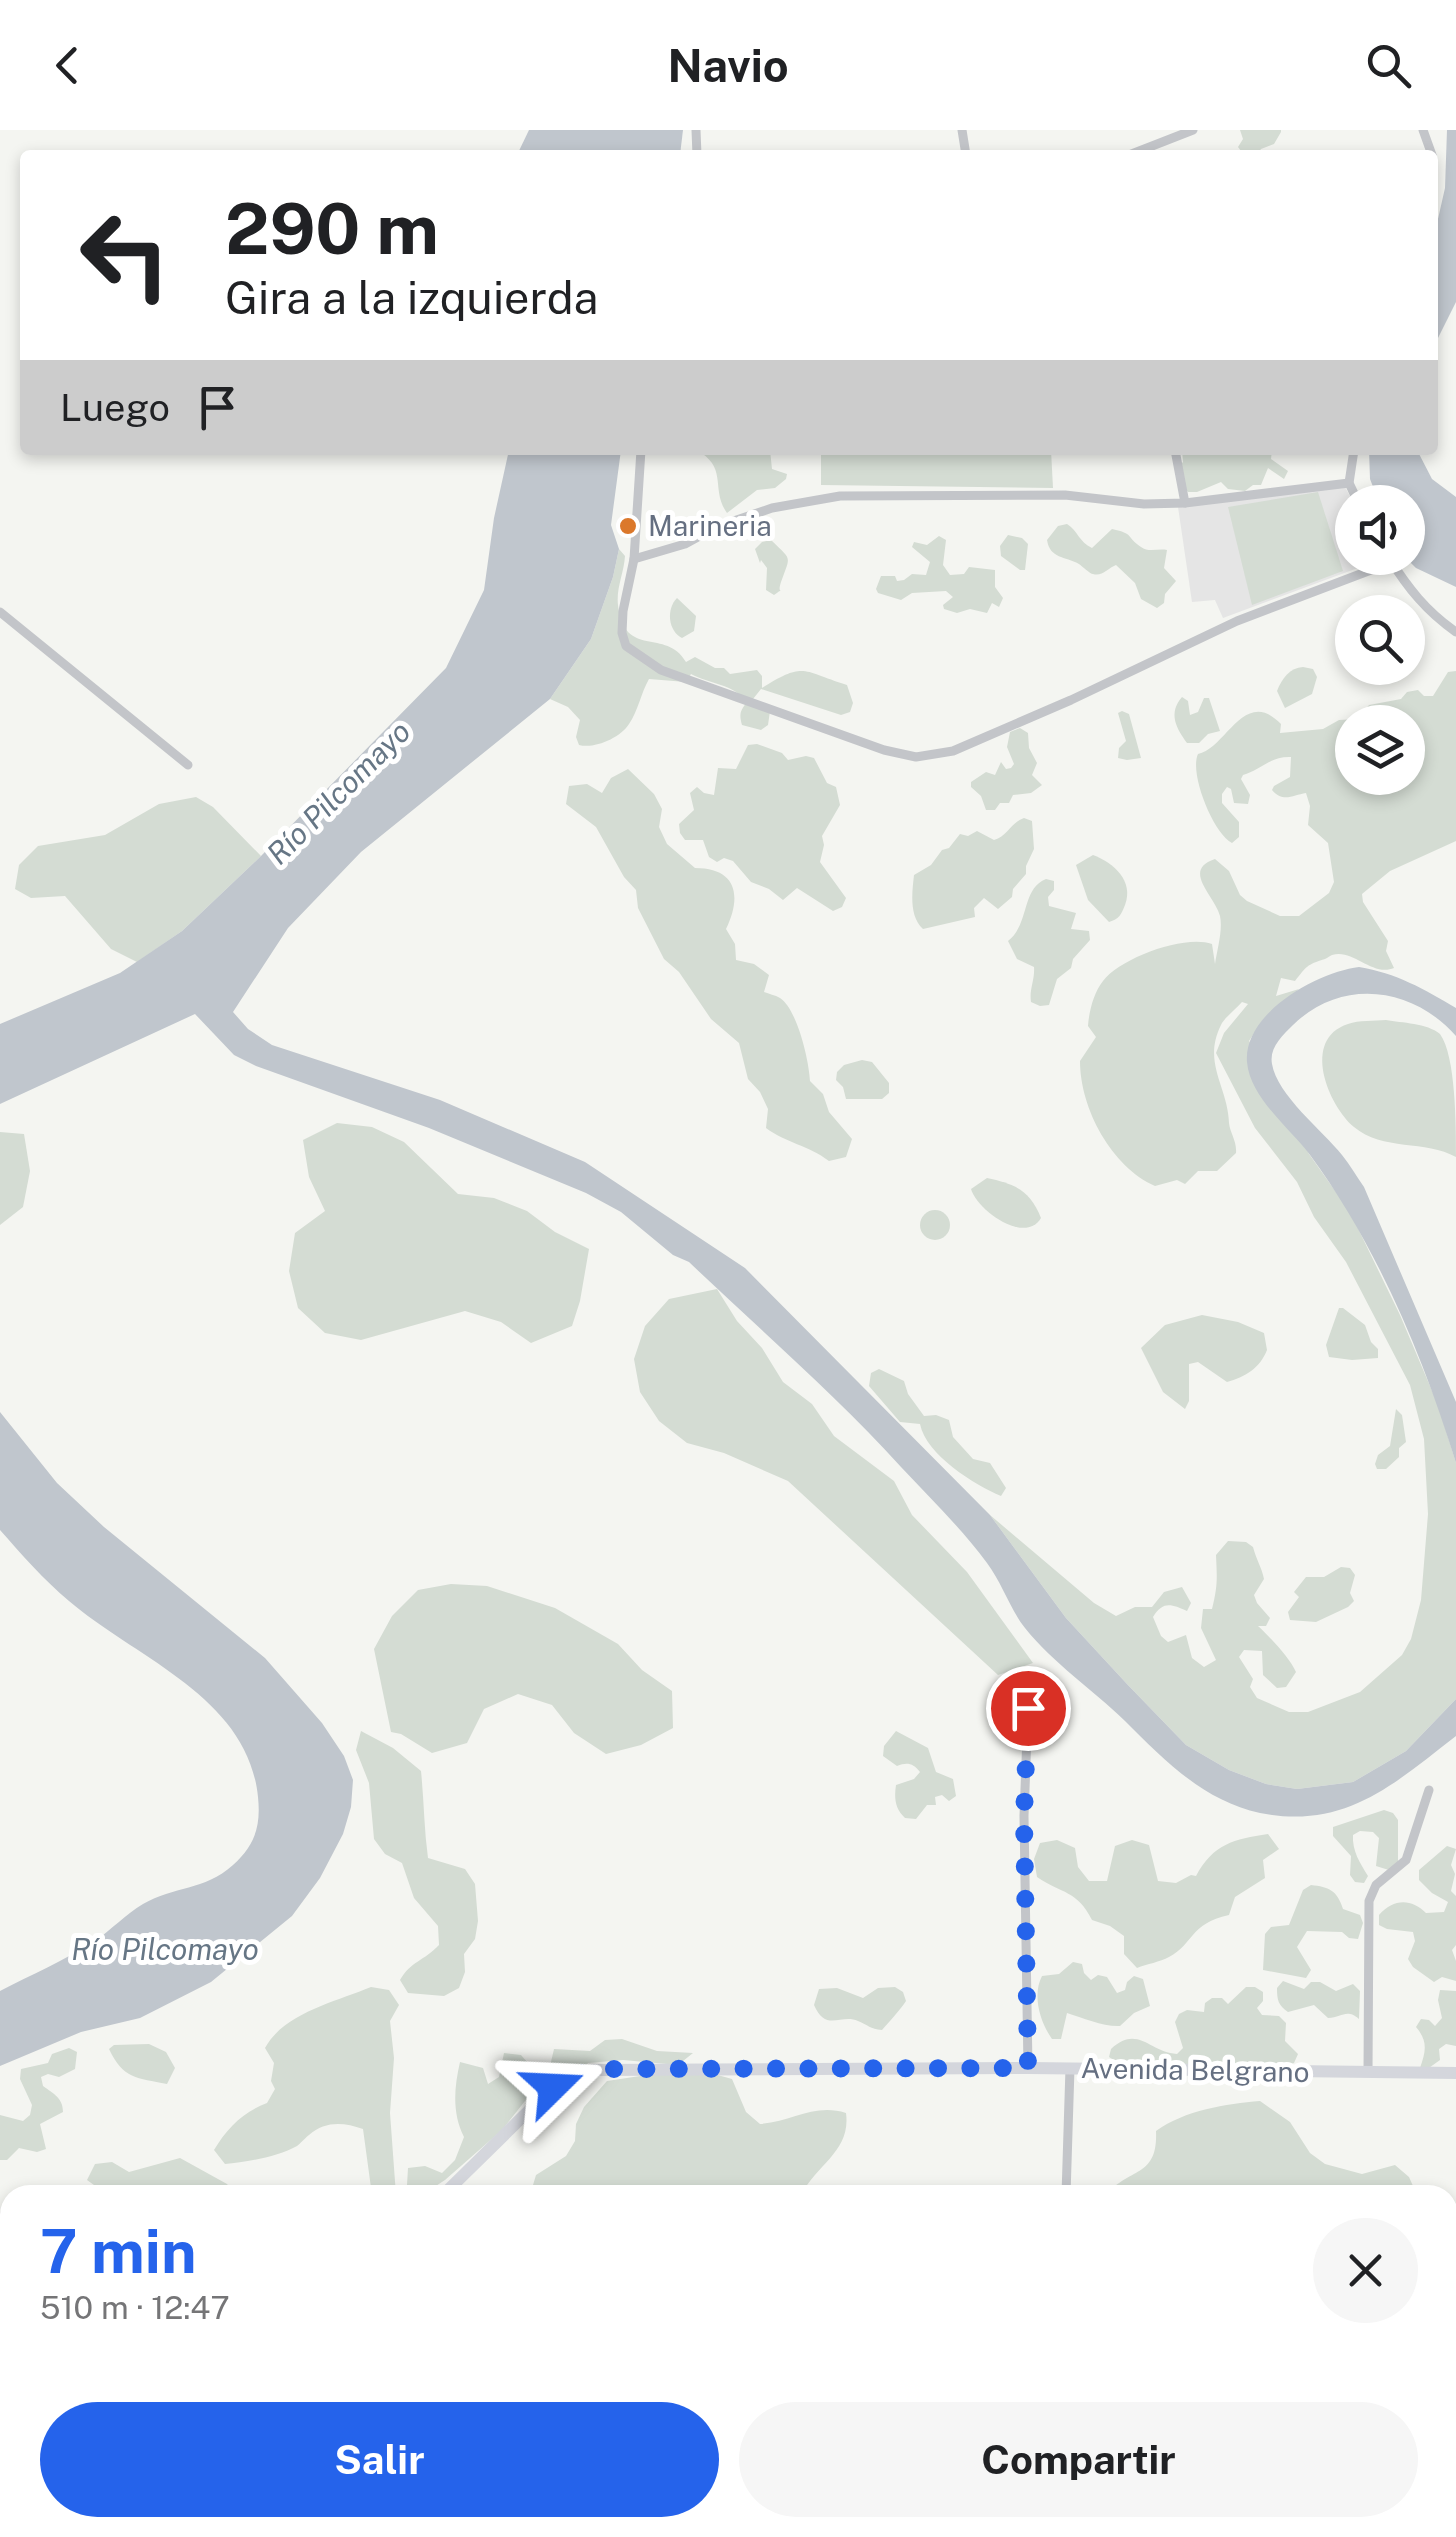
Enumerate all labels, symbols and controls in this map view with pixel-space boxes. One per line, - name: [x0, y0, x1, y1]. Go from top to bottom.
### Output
- icon: back: [40, 38, 95, 93]
- icon: search: [1361, 38, 1416, 93]
- text: Navio: [667, 39, 789, 92]
- text: 290 m: [225, 187, 439, 270]
- icon: left: [60, 190, 190, 320]
- text: Gira a la izquierda: [225, 271, 598, 324]
- icon: arrive: [190, 380, 245, 435]
- text: Luego: [60, 385, 170, 430]
- map controls: [1335, 485, 1425, 795]
- button: sound: [1335, 485, 1425, 575]
- place label: Marineria: [648, 509, 772, 542]
- marker: Marineria: [617, 515, 639, 537]
- button: search: [1335, 595, 1425, 685]
- button: layers: [1335, 705, 1425, 795]
- water label: Río Pilcomayo: [259, 713, 417, 871]
- pin: [986, 1666, 1071, 1751]
- icon: arrive: [1001, 1681, 1056, 1736]
- water label: Río Pilcomayo: [71, 1931, 259, 1967]
- position arrow: [501, 2035, 605, 2139]
- street label: Avenida Belgrano: [1080, 2051, 1310, 2088]
- text: 7 min: [40, 2216, 197, 2287]
- button: close: [1313, 2218, 1418, 2323]
- text: 510 m · 12:47: [40, 2289, 230, 2326]
- button: Salir: [40, 2402, 719, 2517]
- button: Compartir: [739, 2402, 1418, 2517]

